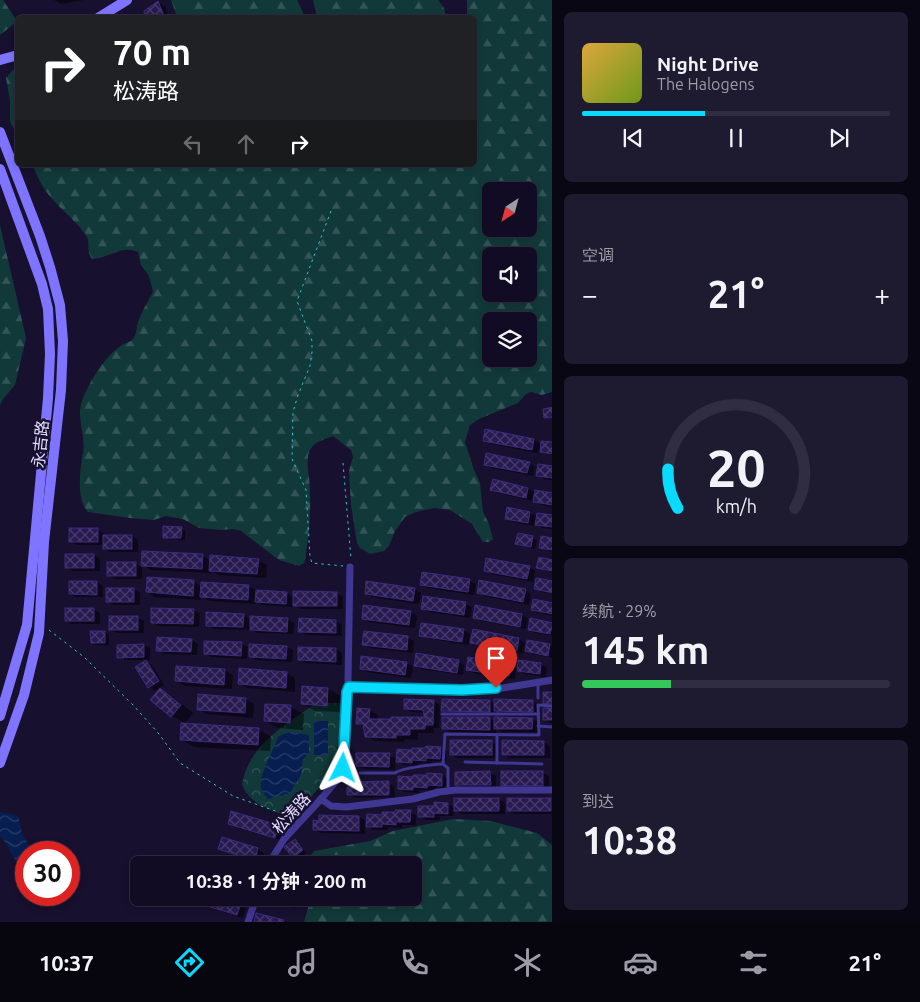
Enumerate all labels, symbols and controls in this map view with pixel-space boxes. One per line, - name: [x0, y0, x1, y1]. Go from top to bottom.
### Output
- text: 70 m: [113, 32, 191, 72]
- icon: right: [30, 35, 95, 100]
- text: Night Drive: [657, 53, 759, 75]
- text: The Halogens: [657, 75, 755, 93]
- text: 松涛路: [113, 78, 179, 103]
- icon: previous: [619, 124, 647, 152]
- icon: pause: [722, 124, 750, 152]
- icon: next: [825, 124, 853, 152]
- icon: left: [179, 130, 207, 158]
- icon: ahead: [232, 130, 260, 158]
- icon: right: [285, 130, 313, 158]
- north arrow: [482, 182, 538, 238]
- map controls: [482, 182, 537, 367]
- text: 空调: [582, 246, 614, 264]
- button: sound: [482, 247, 537, 302]
- text: 21°: [708, 273, 764, 315]
- text: −: [582, 279, 598, 310]
- text: +: [874, 279, 890, 310]
- button: layers: [482, 312, 537, 367]
- street label: 永吉路: [29, 419, 51, 469]
- text: 20: [707, 439, 765, 497]
- text: km/h: [715, 496, 757, 516]
- text: 续航 · 29%: [582, 602, 657, 620]
- text: 145 km: [582, 629, 709, 671]
- pin: [475, 637, 517, 688]
- icon: arrive: [482, 644, 510, 672]
- position arrow: [316, 741, 368, 793]
- street label: 松涛路: [268, 789, 314, 837]
- text: 到达: [582, 792, 614, 810]
- text: 10:38: [582, 819, 677, 861]
- speed limit sign: 30: [15, 841, 80, 906]
- text: 10:38 · 1 分钟 · 200 m: [185, 870, 367, 892]
- icon: directions: [172, 945, 207, 980]
- icon: music: [285, 945, 320, 980]
- icon: phone: [397, 945, 432, 980]
- icon: climate: [510, 945, 545, 980]
- icon: car: [623, 945, 658, 980]
- icon: filters: [736, 945, 771, 980]
- text: 10:37: [39, 950, 94, 975]
- text: 21°: [848, 950, 881, 975]

